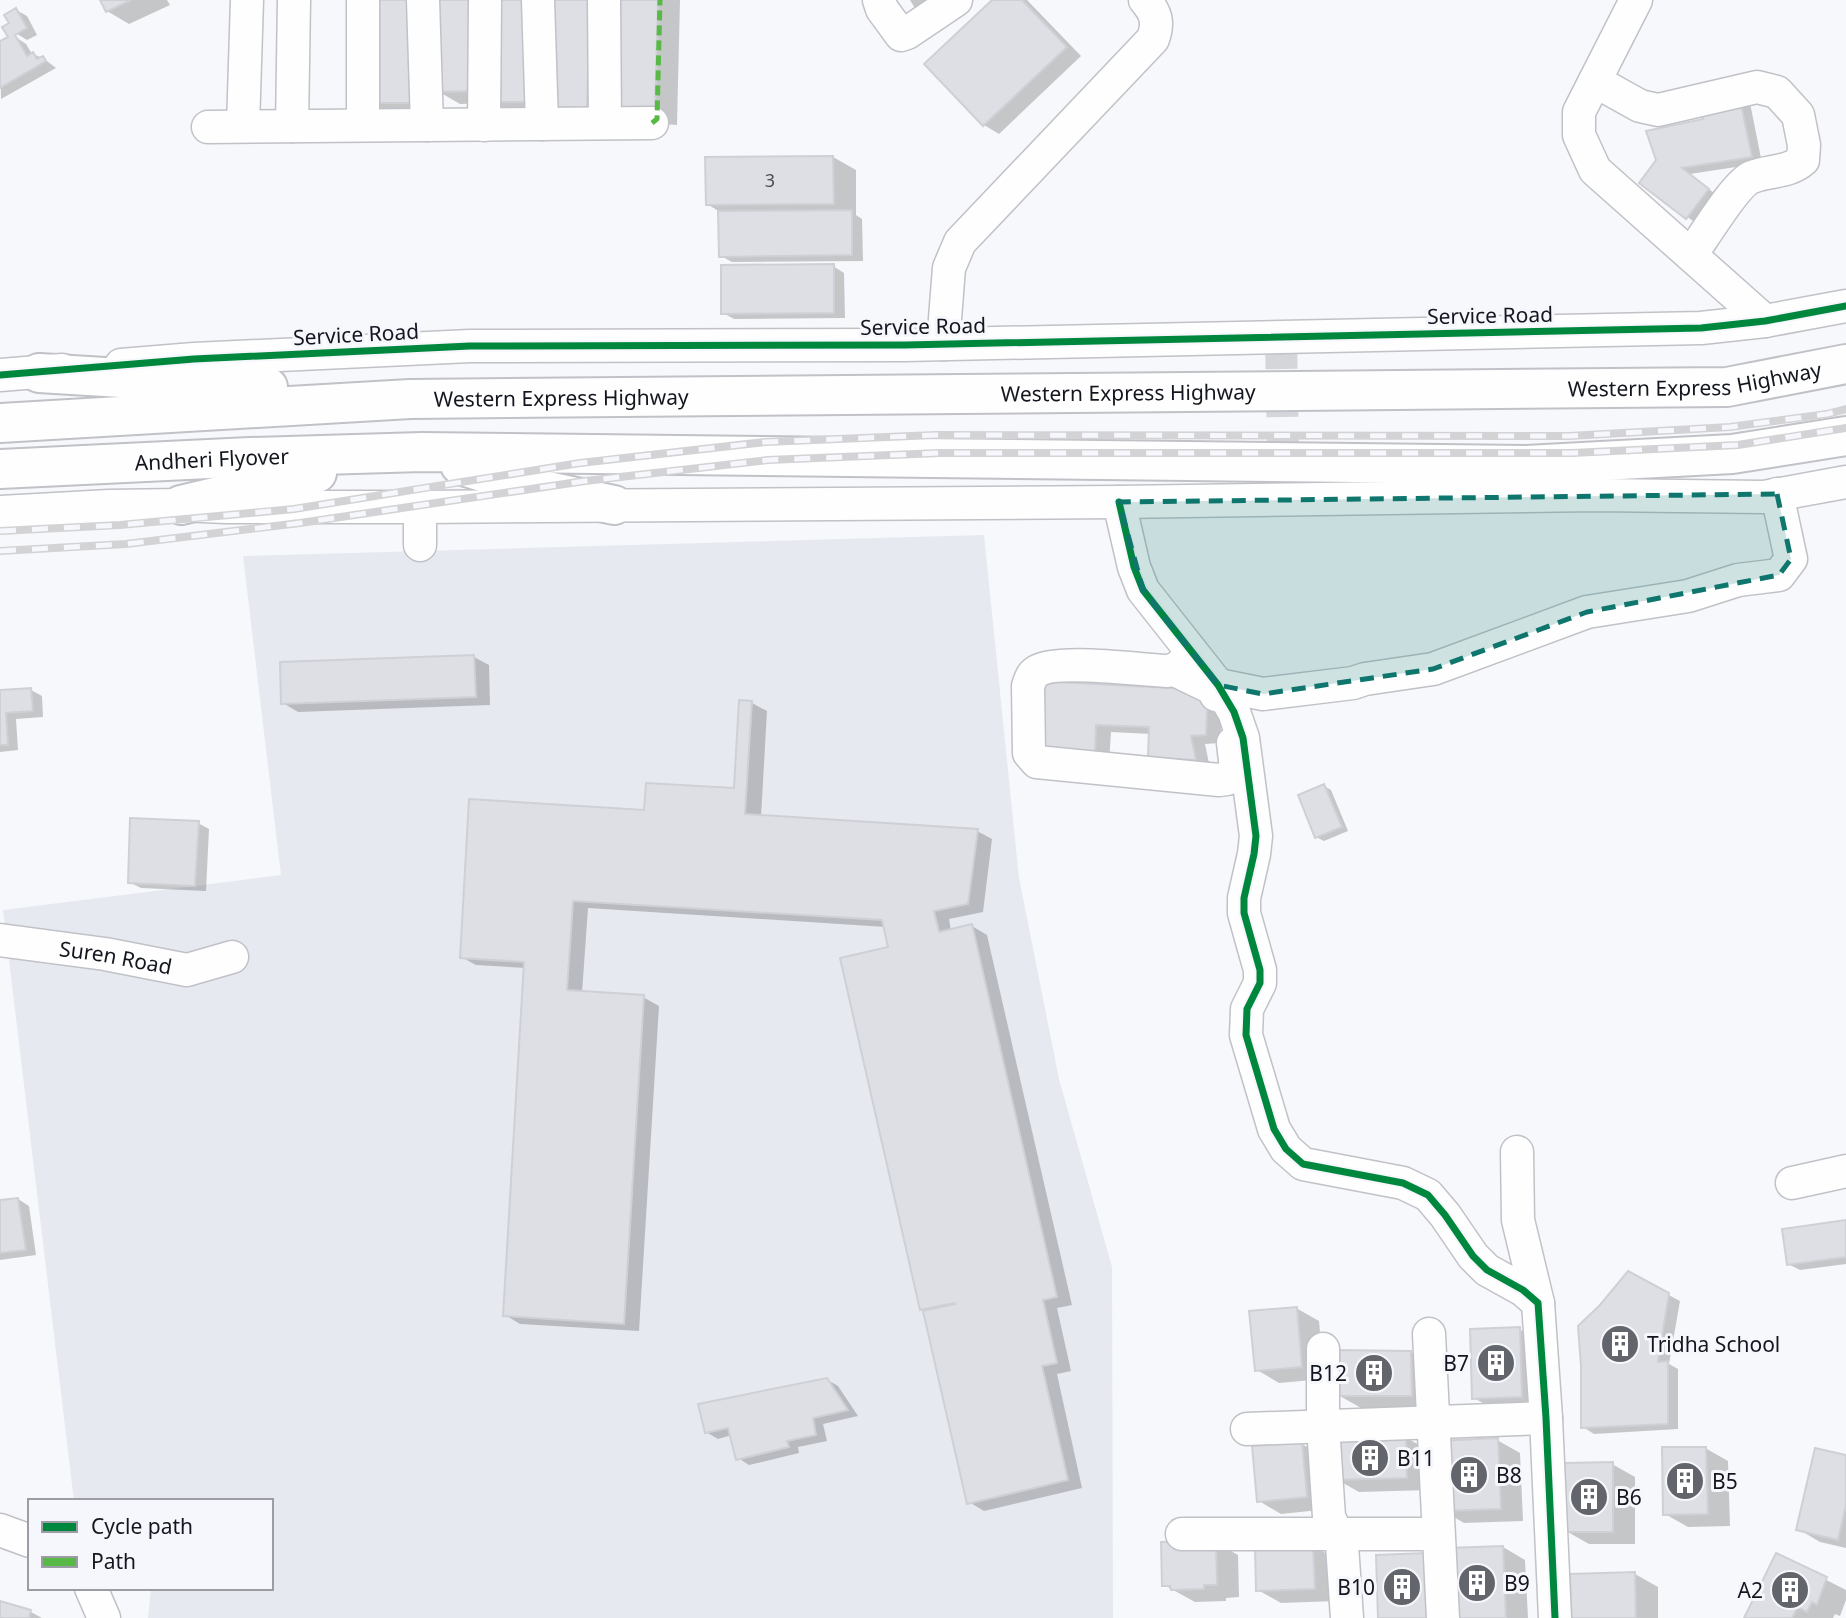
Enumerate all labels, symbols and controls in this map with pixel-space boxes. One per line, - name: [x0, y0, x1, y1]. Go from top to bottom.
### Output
- house number: 3: [765, 168, 775, 192]
- street label: Service Road: [1427, 300, 1553, 330]
- street label: Service Road: [860, 311, 986, 341]
- street label: Service Road: [292, 317, 420, 351]
- street label: Western Express Highway: [1568, 355, 1824, 402]
- street label: Western Express Highway: [1001, 377, 1256, 408]
- street label: Western Express Highway: [434, 382, 689, 413]
- street label: Andheri Flyover: [134, 442, 290, 477]
- street label: Suren Road: [58, 934, 174, 981]
- building icon: Tridha School: [1599, 1323, 1641, 1365]
- place label: Tridha School: [1647, 1330, 1780, 1358]
- building icon: B7: [1475, 1342, 1517, 1384]
- place label: B7: [1443, 1349, 1469, 1377]
- building icon: B12: [1353, 1352, 1395, 1394]
- place label: B12: [1309, 1359, 1347, 1387]
- building icon: B11: [1349, 1437, 1391, 1479]
- place label: B11: [1397, 1444, 1435, 1472]
- building icon: B8: [1448, 1454, 1490, 1496]
- building icon: B5: [1664, 1460, 1706, 1502]
- place label: B8: [1496, 1461, 1522, 1489]
- place label: B5: [1712, 1467, 1738, 1495]
- building icon: B6: [1568, 1476, 1610, 1518]
- place label: B6: [1616, 1483, 1642, 1511]
- legend: [28, 1499, 273, 1590]
- text: Cycle path: [91, 1512, 193, 1540]
- text: Path: [91, 1547, 136, 1575]
- building icon: B9: [1456, 1562, 1498, 1604]
- building icon: B10: [1381, 1566, 1423, 1608]
- place label: B9: [1504, 1569, 1530, 1597]
- building icon: A2: [1769, 1569, 1811, 1611]
- place label: B10: [1337, 1573, 1375, 1601]
- place label: A2: [1738, 1576, 1763, 1604]

